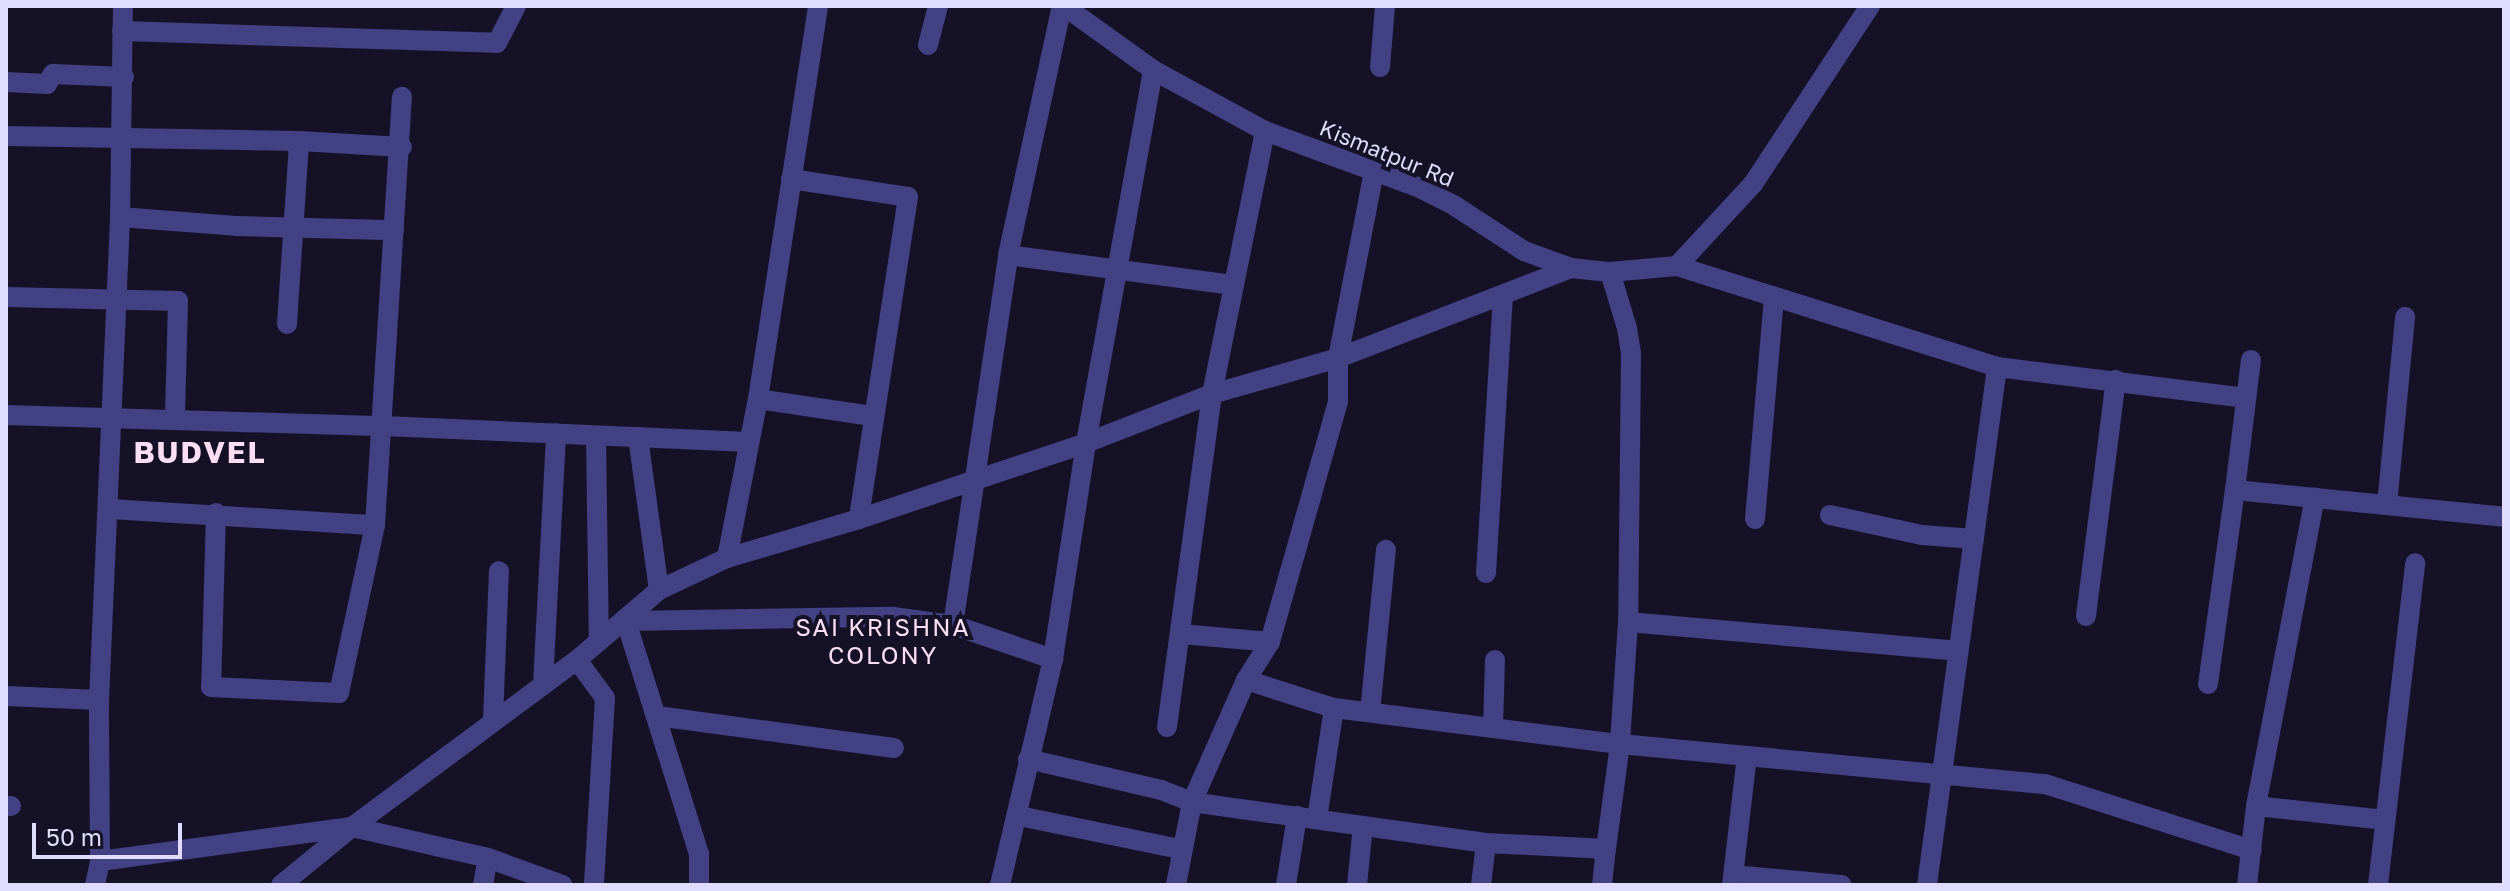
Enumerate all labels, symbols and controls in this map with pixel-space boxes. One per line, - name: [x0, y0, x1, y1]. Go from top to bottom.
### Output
- street label: Kismatpur Rd: [1316, 114, 1458, 192]
- district label: BUDVEL: [133, 434, 267, 470]
- district label: SAI KRISHNA COLONY: [795, 613, 971, 669]
- scale bar: [36, 807, 186, 857]
- text: 50 m: [46, 822, 102, 851]

